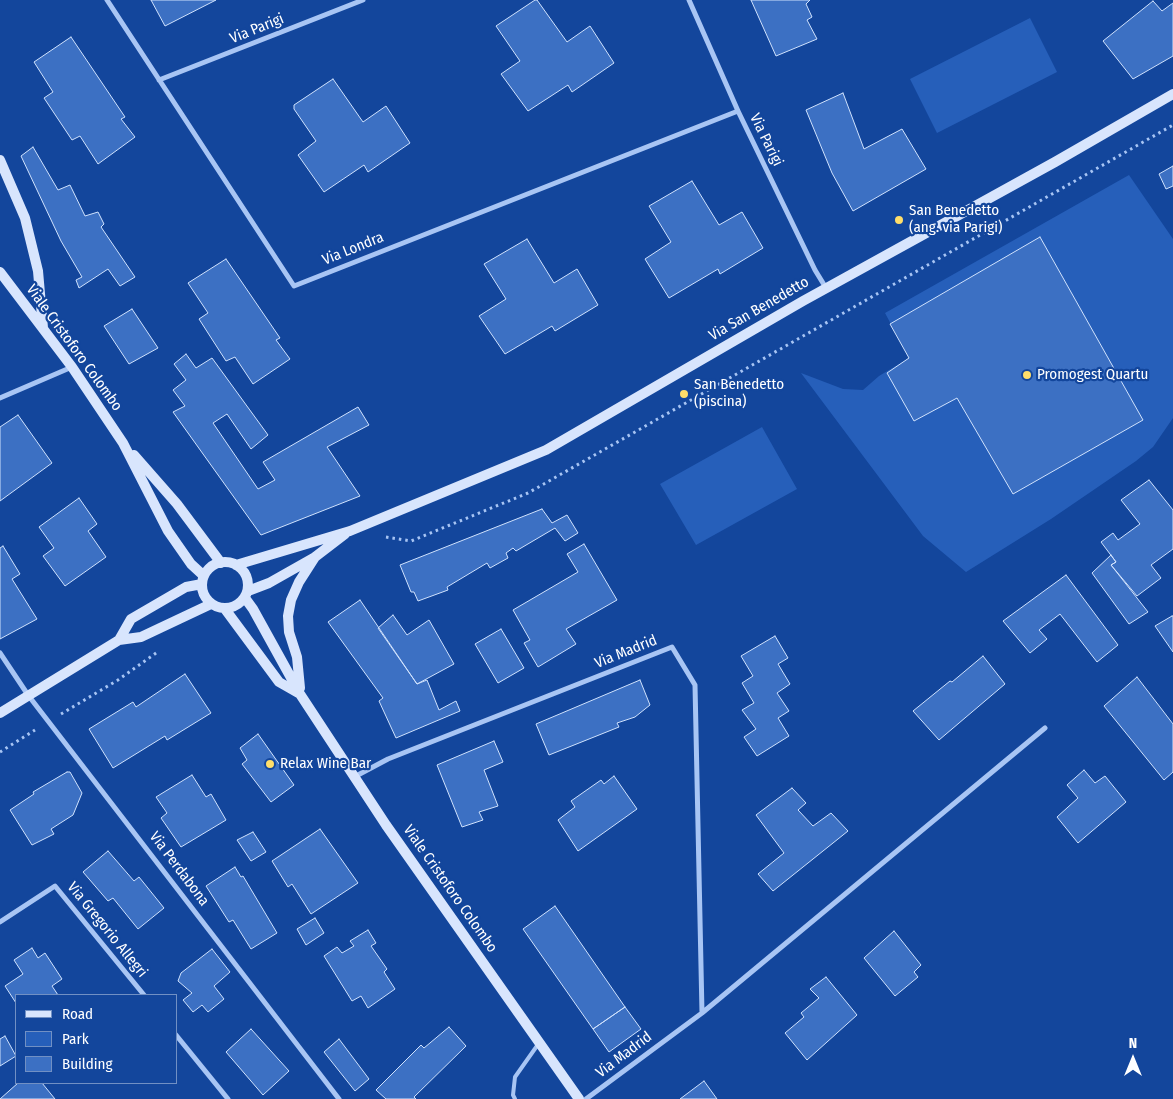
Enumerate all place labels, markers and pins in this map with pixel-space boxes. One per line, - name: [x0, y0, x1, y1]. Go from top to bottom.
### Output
- place label: San Benedetto (ang. via Parigi): [909, 202, 1002, 237]
- marker: San Benedetto (ang. via Parigi): [893, 214, 905, 226]
- place label: Promogest Quartu: [1037, 366, 1148, 384]
- marker: Promogest Quartu: [1021, 369, 1033, 381]
- place label: San Benedetto (piscina): [694, 376, 784, 411]
- marker: San Benedetto (piscina): [678, 388, 690, 400]
- place label: Relax Wine Bar: [280, 755, 371, 773]
- marker: Relax Wine Bar: [264, 758, 276, 770]

